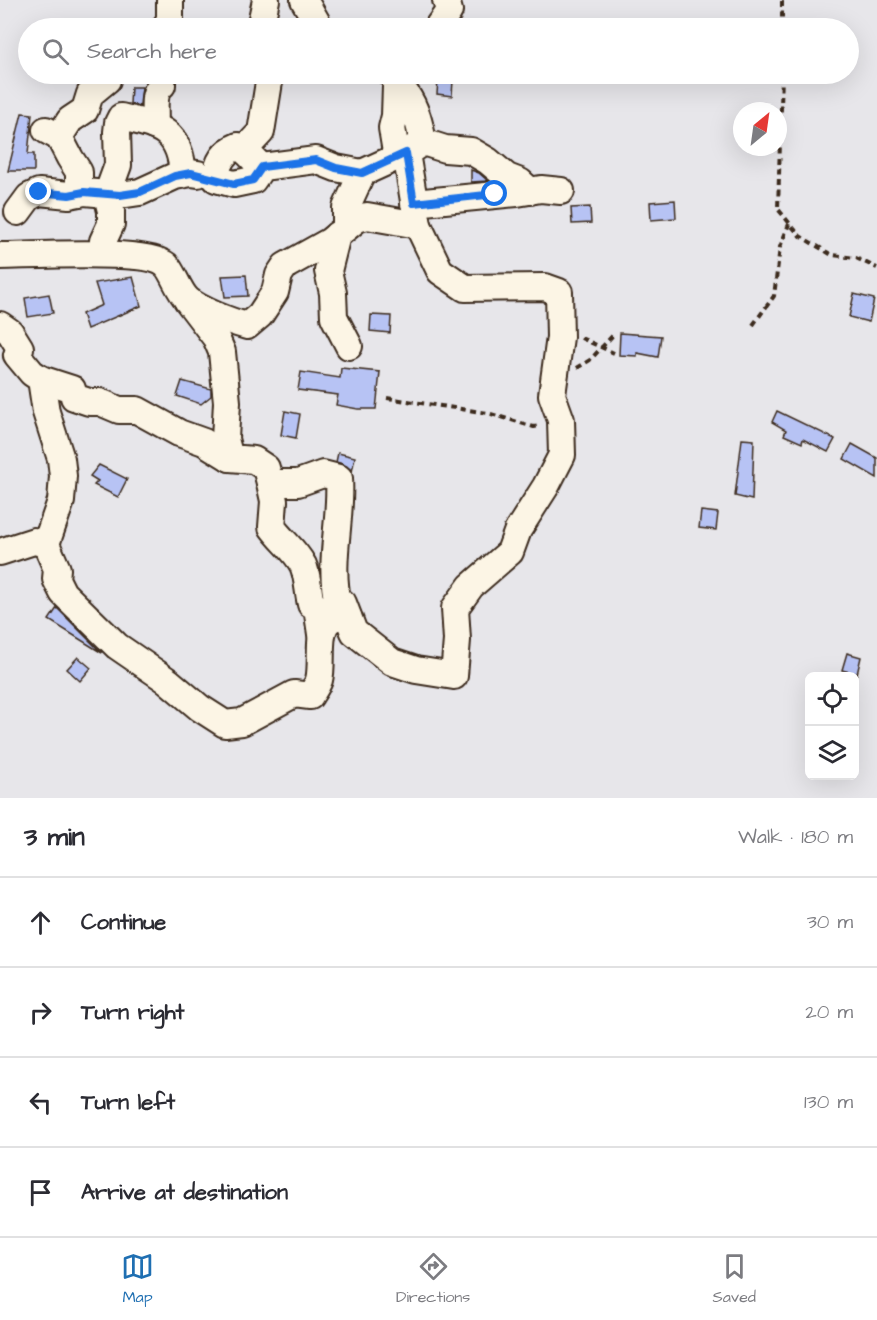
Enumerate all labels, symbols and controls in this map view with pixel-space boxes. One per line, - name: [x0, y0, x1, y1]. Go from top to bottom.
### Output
- search box: [18, 18, 859, 84]
- icon: search: [39, 35, 72, 68]
- text: Search here: [87, 36, 217, 67]
- north arrow: [733, 102, 787, 156]
- route end: [25, 178, 51, 204]
- route start: [481, 180, 507, 206]
- map controls: [805, 672, 859, 780]
- button: locate: [805, 672, 859, 726]
- button: layers: [805, 726, 859, 780]
- text: 3 min: [24, 819, 85, 855]
- text: Walk · 180 m: [738, 823, 853, 851]
- icon: ahead: [24, 906, 57, 939]
- text: Continue: [81, 907, 166, 938]
- text: 30 m: [807, 908, 853, 936]
- icon: right: [24, 996, 57, 1029]
- text: Turn right: [81, 997, 184, 1028]
- text: 20 m: [805, 998, 853, 1026]
- icon: left: [24, 1086, 57, 1119]
- text: Turn left: [81, 1087, 175, 1118]
- text: 130 m: [804, 1088, 853, 1116]
- icon: arrive: [24, 1176, 57, 1209]
- text: Arrive at destination: [81, 1177, 288, 1208]
- tab: Map: [121, 1250, 154, 1308]
- tab: Directions: [396, 1250, 470, 1308]
- tab: Saved: [712, 1250, 756, 1308]

